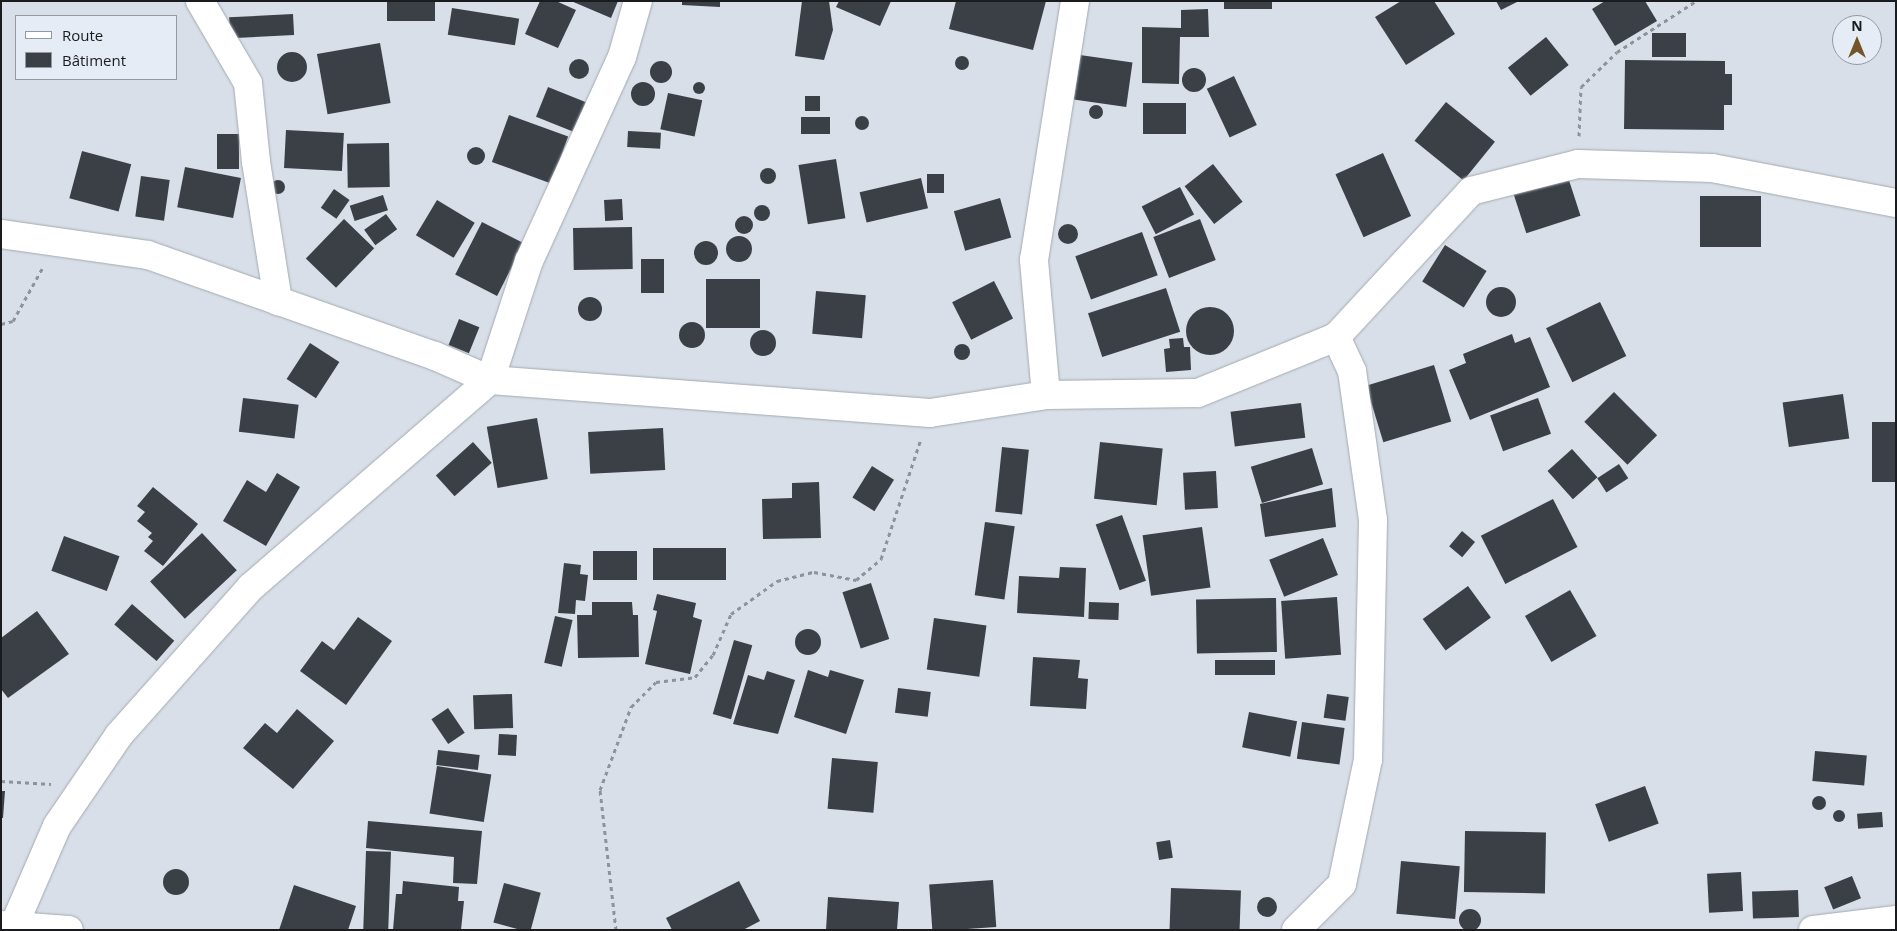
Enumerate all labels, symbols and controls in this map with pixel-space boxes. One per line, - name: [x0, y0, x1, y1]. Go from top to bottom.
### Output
- legend: [15, 15, 178, 80]
- north arrow: [1832, 15, 1882, 65]
- text: N: [1851, 16, 1863, 35]
- text: Route: [62, 25, 103, 45]
- text: Bâtiment: [62, 50, 126, 70]

